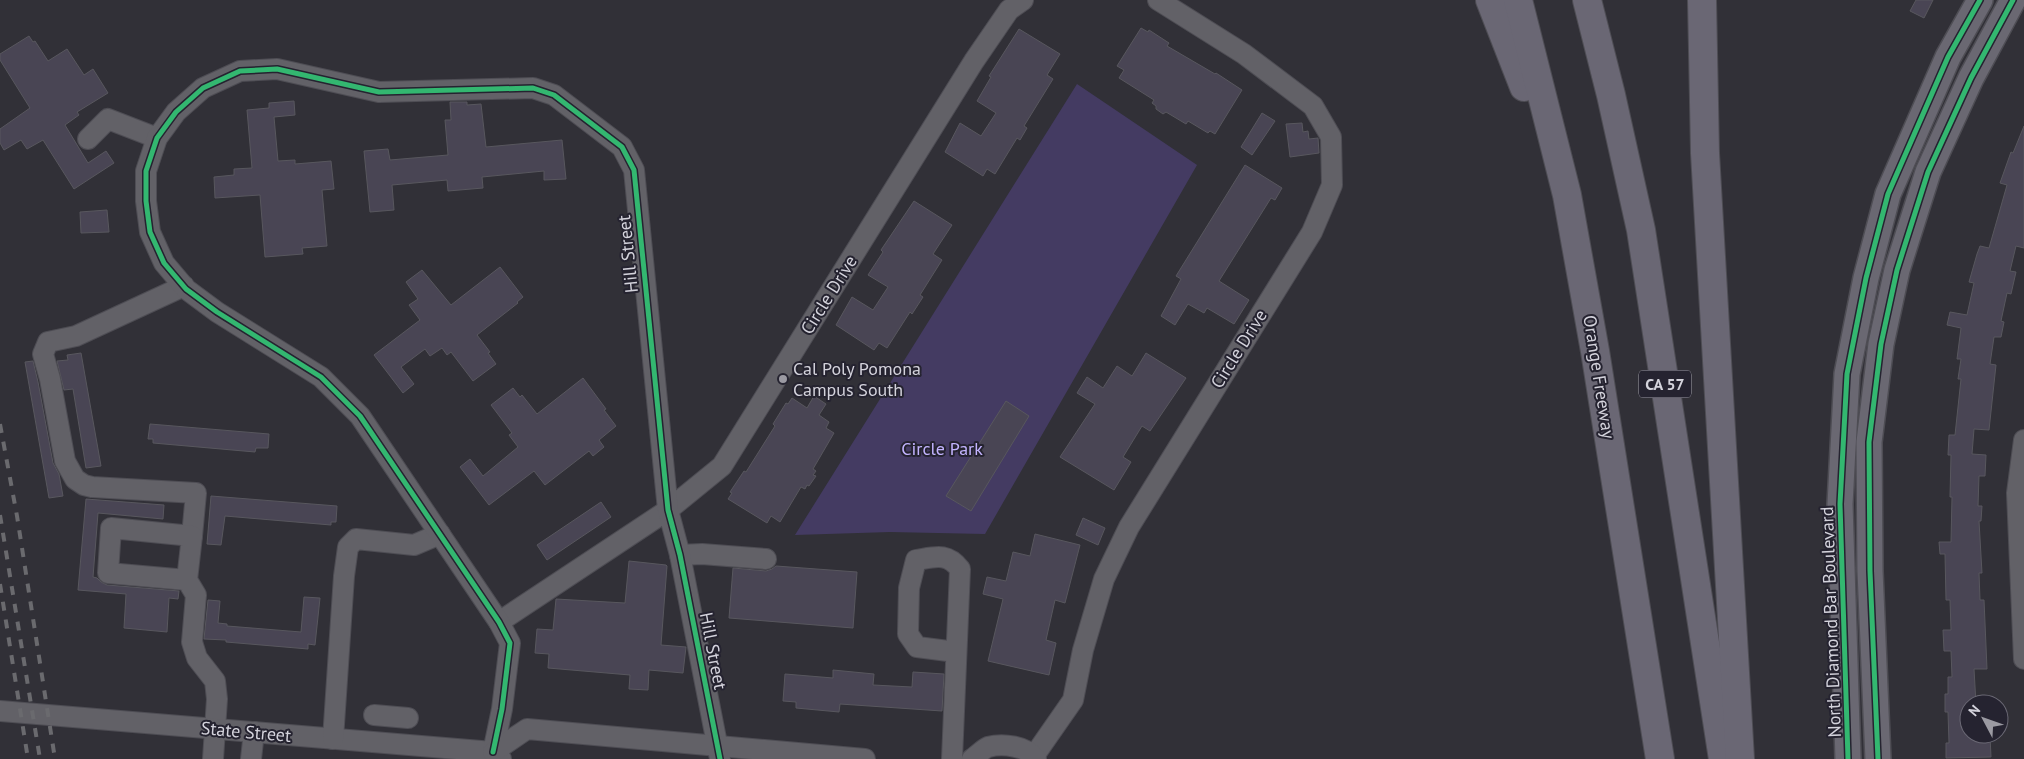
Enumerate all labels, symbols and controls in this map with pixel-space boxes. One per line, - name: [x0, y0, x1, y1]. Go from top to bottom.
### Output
- street label: Hill Street: [612, 214, 643, 294]
- street label: Circle Drive: [795, 251, 862, 339]
- street label: Circle Drive: [1205, 305, 1272, 393]
- street label: Orange Freeway: [1578, 314, 1621, 441]
- place label: Cal Poly Pomona Campus South: [793, 357, 921, 401]
- road number: CA 57: [1639, 370, 1691, 398]
- marker: Cal Poly Pomona Campus South: [777, 373, 789, 385]
- park label: Circle Park: [901, 437, 983, 460]
- street label: North Diamond Bar Boulevard: [1815, 506, 1846, 738]
- street label: Hill Street: [695, 610, 732, 691]
- north arrow: [1959, 694, 2009, 744]
- text: N: [1964, 701, 1984, 720]
- street label: State Street: [200, 716, 292, 747]

